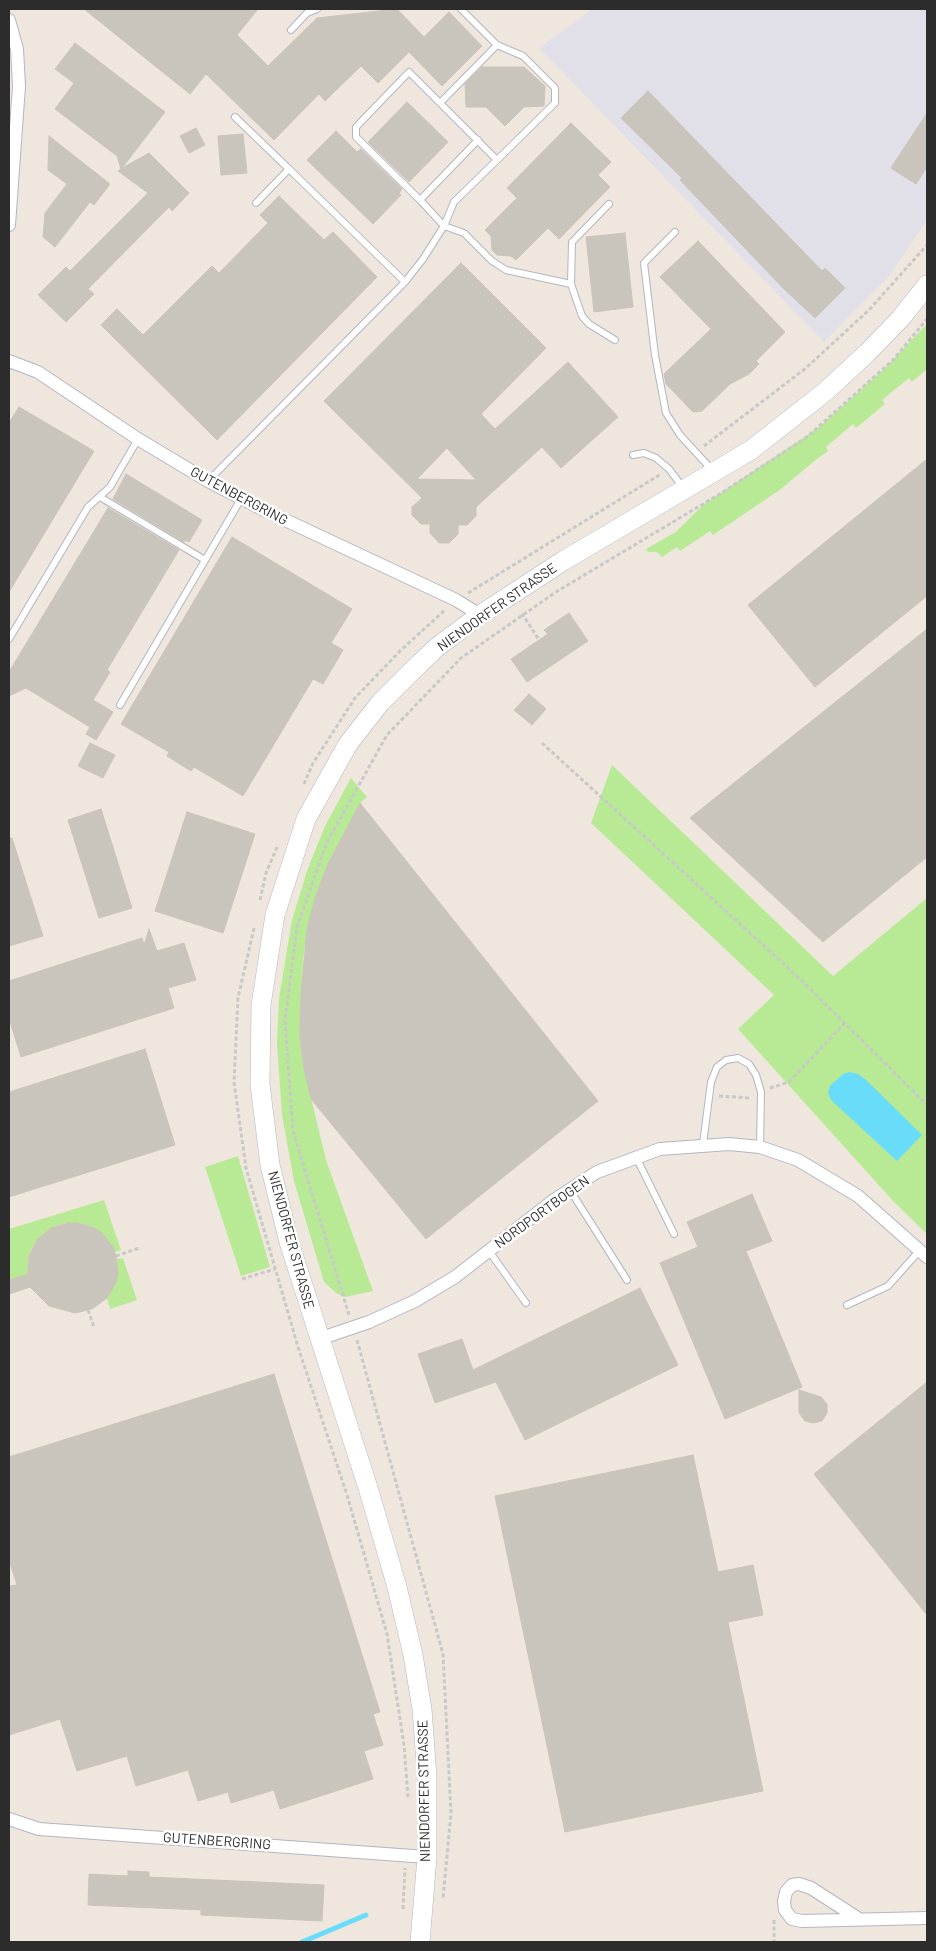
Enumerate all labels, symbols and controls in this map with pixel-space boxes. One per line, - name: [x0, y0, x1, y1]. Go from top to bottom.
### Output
- street label: GUTENBERGRING: [187, 463, 291, 529]
- street label: NIENDORFER STRASSE: [434, 559, 560, 655]
- street label: NIENDORFER STRASSE: [264, 1169, 318, 1311]
- street label: NORDPORTBOGEN: [491, 1172, 593, 1252]
- street label: NIENDORFER STRASSE: [414, 1720, 434, 1862]
- street label: GUTENBERGRING: [163, 1829, 271, 1853]

